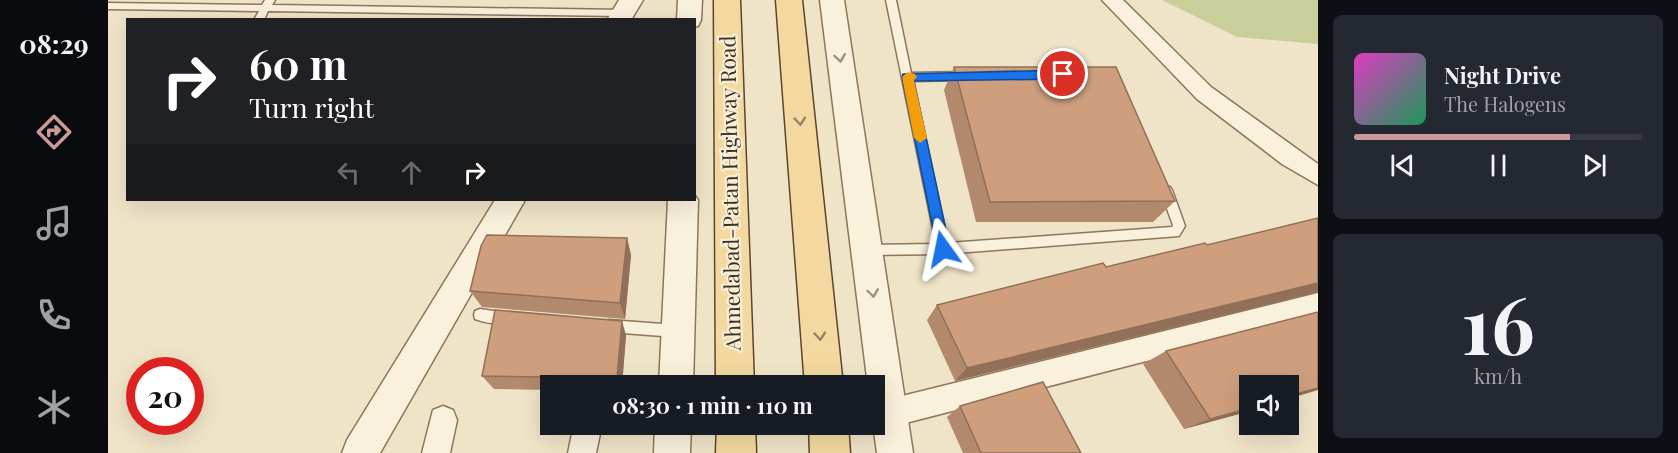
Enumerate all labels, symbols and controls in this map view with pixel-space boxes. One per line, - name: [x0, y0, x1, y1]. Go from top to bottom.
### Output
- text: 08:29: [19, 25, 89, 61]
- text: 60 m: [249, 35, 347, 91]
- street label: Ahmedabad-Patan Highway Road: [712, 35, 746, 352]
- icon: right: [150, 42, 228, 120]
- pin: [1037, 48, 1088, 99]
- one-way arrow: [834, 53, 846, 63]
- icon: arrive: [1046, 57, 1079, 90]
- text: Night Drive: [1444, 60, 1561, 90]
- text: Turn right: [249, 89, 374, 125]
- text: The Halogens: [1444, 90, 1566, 117]
- icon: directions: [33, 111, 75, 153]
- one-way arrow: [793, 116, 806, 126]
- icon: previous: [1386, 149, 1419, 182]
- icon: pause: [1482, 149, 1515, 182]
- icon: next: [1578, 149, 1611, 182]
- icon: left: [332, 156, 365, 189]
- icon: ahead: [395, 156, 428, 189]
- icon: right: [458, 156, 491, 189]
- icon: music: [33, 202, 75, 244]
- position arrow: [911, 217, 975, 281]
- text: 16: [1461, 271, 1535, 375]
- one-way arrow: [866, 288, 879, 297]
- icon: phone: [33, 294, 75, 336]
- one-way arrow: [813, 332, 826, 341]
- speed limit sign: 20: [126, 357, 204, 435]
- text: km/h: [1474, 362, 1522, 389]
- map controls: [1239, 375, 1299, 435]
- button: sound: [1239, 375, 1299, 435]
- icon: climate: [33, 386, 75, 428]
- text: 08:30 · 1 min · 110 m: [612, 390, 813, 420]

